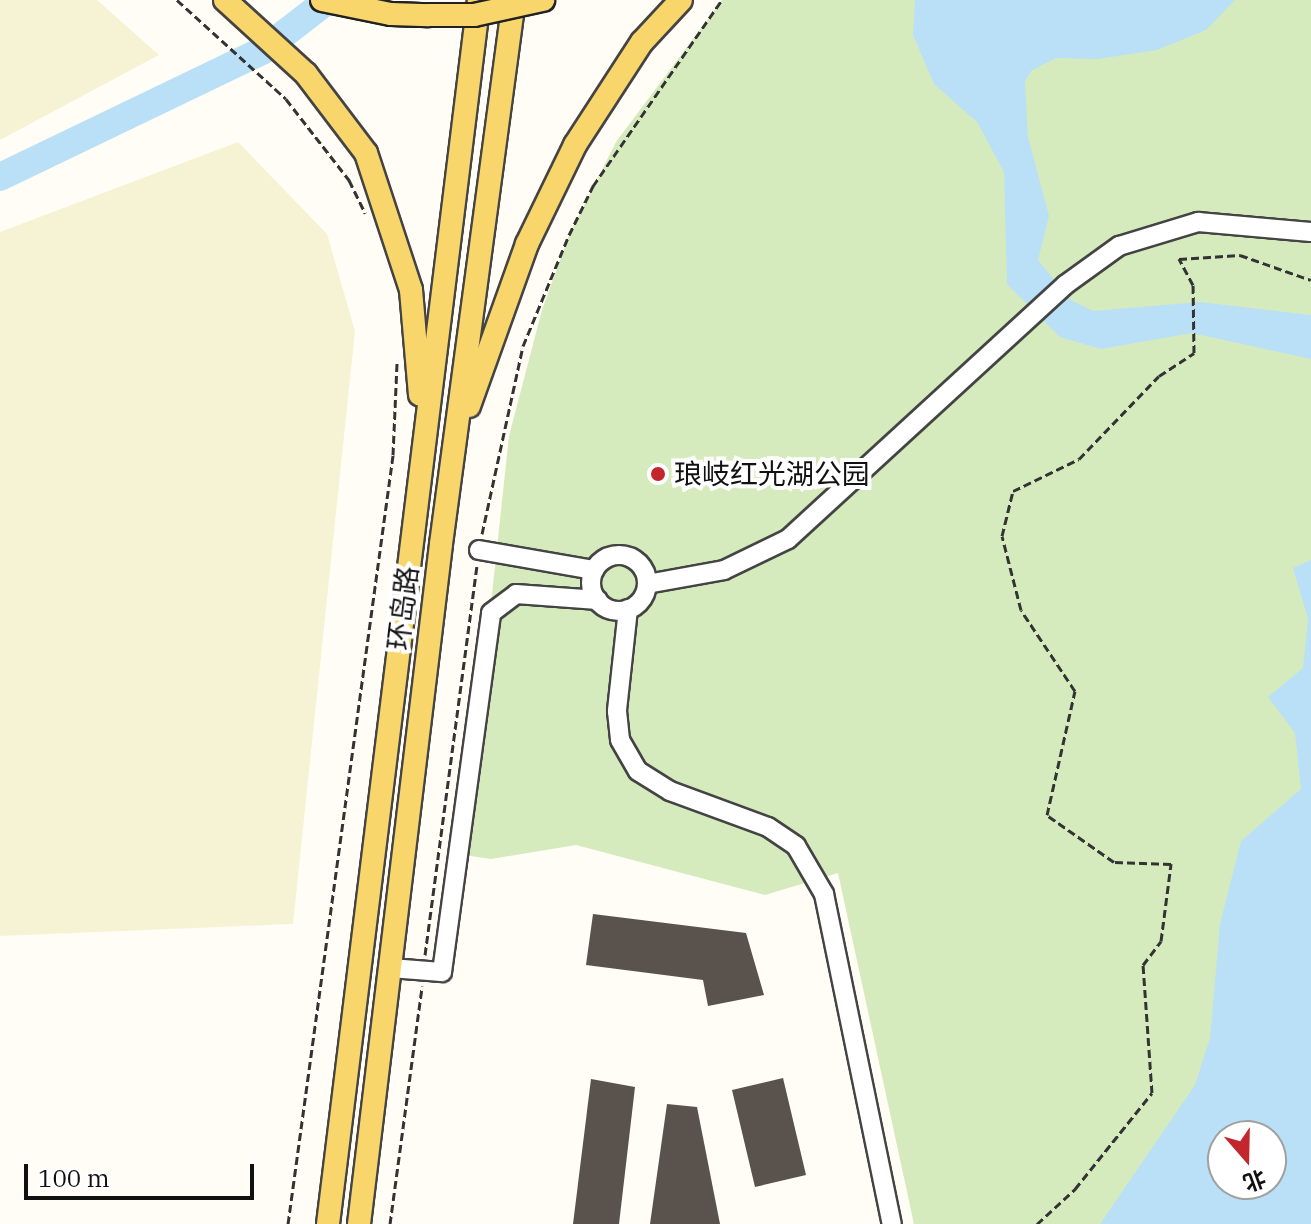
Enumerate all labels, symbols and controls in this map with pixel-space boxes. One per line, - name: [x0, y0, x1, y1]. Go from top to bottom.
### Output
- place label: 琅岐红光湖公园: [674, 457, 870, 491]
- marker: 琅岐红光湖公园: [649, 465, 667, 483]
- street label: 环岛路: [381, 564, 425, 652]
- north arrow: [1207, 1120, 1287, 1200]
- scale bar: [28, 1148, 258, 1198]
- text: 100 m: [38, 1162, 110, 1194]
- text: 北: [1239, 1164, 1270, 1199]

